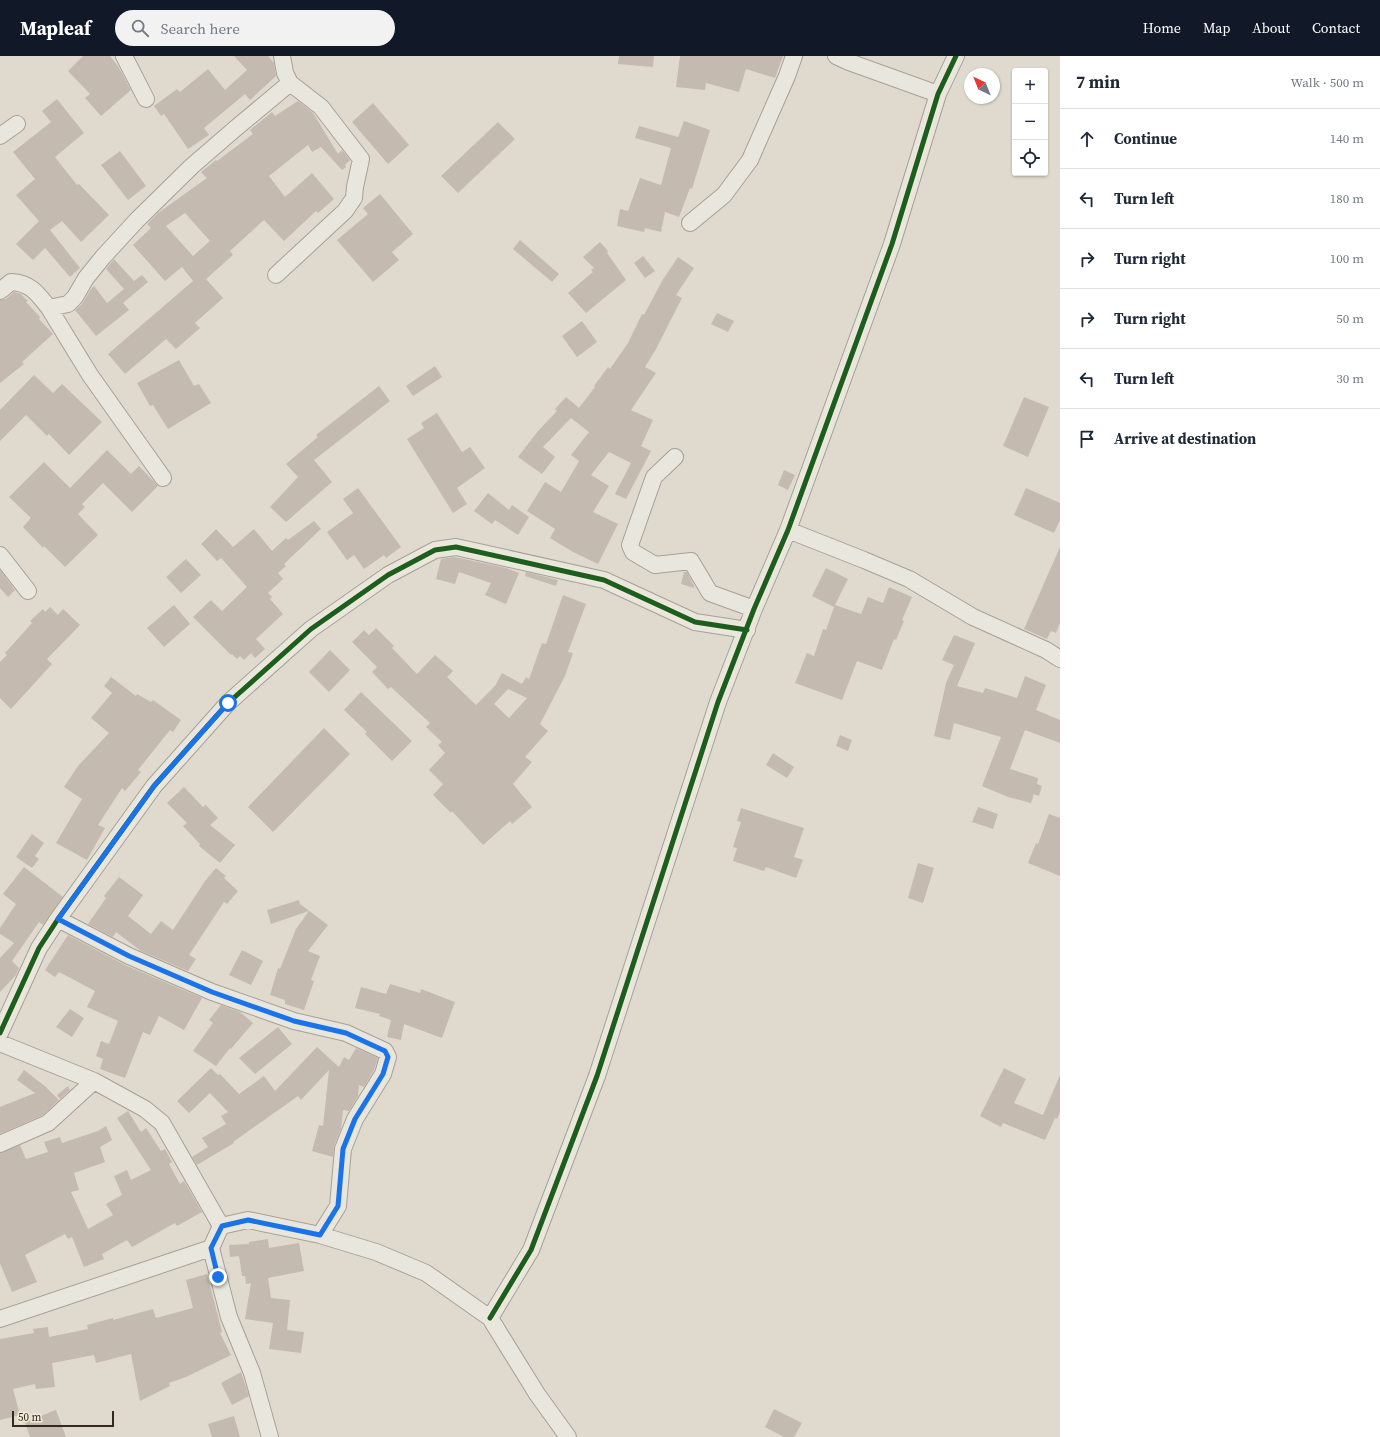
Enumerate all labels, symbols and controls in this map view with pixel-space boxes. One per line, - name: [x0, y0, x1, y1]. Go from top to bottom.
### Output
- search box: [115, 10, 395, 46]
- text: Mapleaf: [20, 15, 91, 41]
- icon: search: [129, 17, 151, 39]
- text: Search here: [161, 18, 240, 39]
- text: Home: [1143, 18, 1181, 38]
- text: Map: [1203, 18, 1230, 38]
- text: About: [1252, 18, 1290, 38]
- text: Contact: [1312, 18, 1360, 38]
- north arrow: [964, 68, 1000, 104]
- map controls: [1012, 68, 1048, 176]
- button: +: [1012, 68, 1048, 104]
- text: 7 min: [1076, 70, 1120, 94]
- text: Walk · 500 m: [1291, 74, 1364, 91]
- button: −: [1012, 104, 1048, 140]
- icon: ahead: [1076, 128, 1098, 150]
- text: Continue: [1114, 128, 1177, 149]
- text: 140 m: [1330, 130, 1364, 147]
- button: locate: [1012, 140, 1048, 176]
- icon: left: [1076, 188, 1098, 210]
- text: Turn left: [1114, 188, 1174, 209]
- text: 180 m: [1330, 190, 1364, 207]
- icon: right: [1076, 248, 1098, 270]
- text: Turn right: [1114, 248, 1186, 269]
- text: 100 m: [1330, 250, 1364, 267]
- icon: right: [1076, 308, 1098, 330]
- text: Turn right: [1114, 308, 1186, 329]
- text: 50 m: [1336, 310, 1364, 327]
- icon: left: [1076, 368, 1098, 390]
- text: Turn left: [1114, 368, 1174, 389]
- text: 30 m: [1336, 370, 1364, 387]
- icon: arrive: [1076, 428, 1098, 450]
- text: Arrive at destination: [1114, 428, 1256, 449]
- route start: [219, 694, 237, 712]
- route end: [209, 1268, 227, 1286]
- scale bar: [12, 1409, 114, 1428]
- text: 50 m: [18, 1410, 41, 1425]

